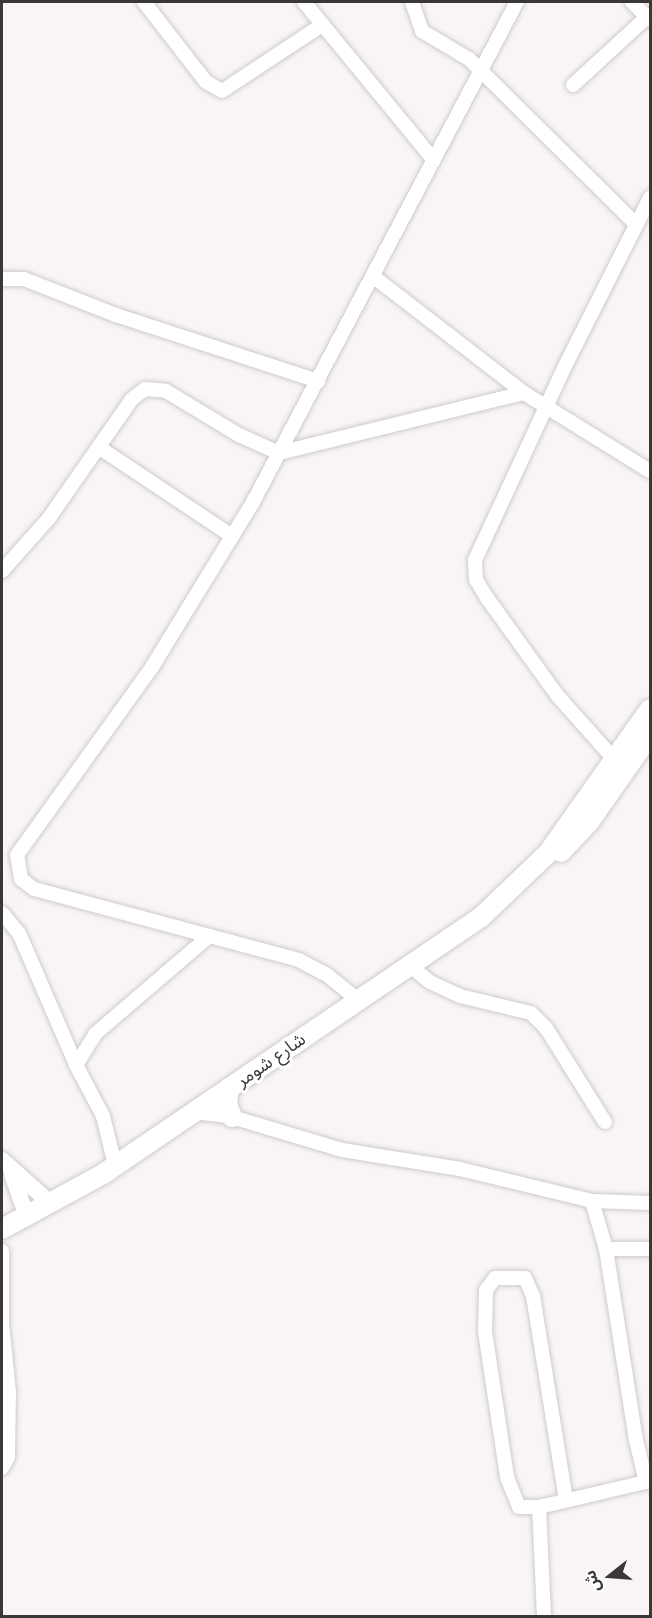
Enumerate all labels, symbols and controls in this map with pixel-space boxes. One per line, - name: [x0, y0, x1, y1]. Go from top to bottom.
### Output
- street label: شارع شومر: [232, 1028, 310, 1092]
- north arrow: [580, 1546, 640, 1606]
- text: ش: [581, 1568, 604, 1594]

